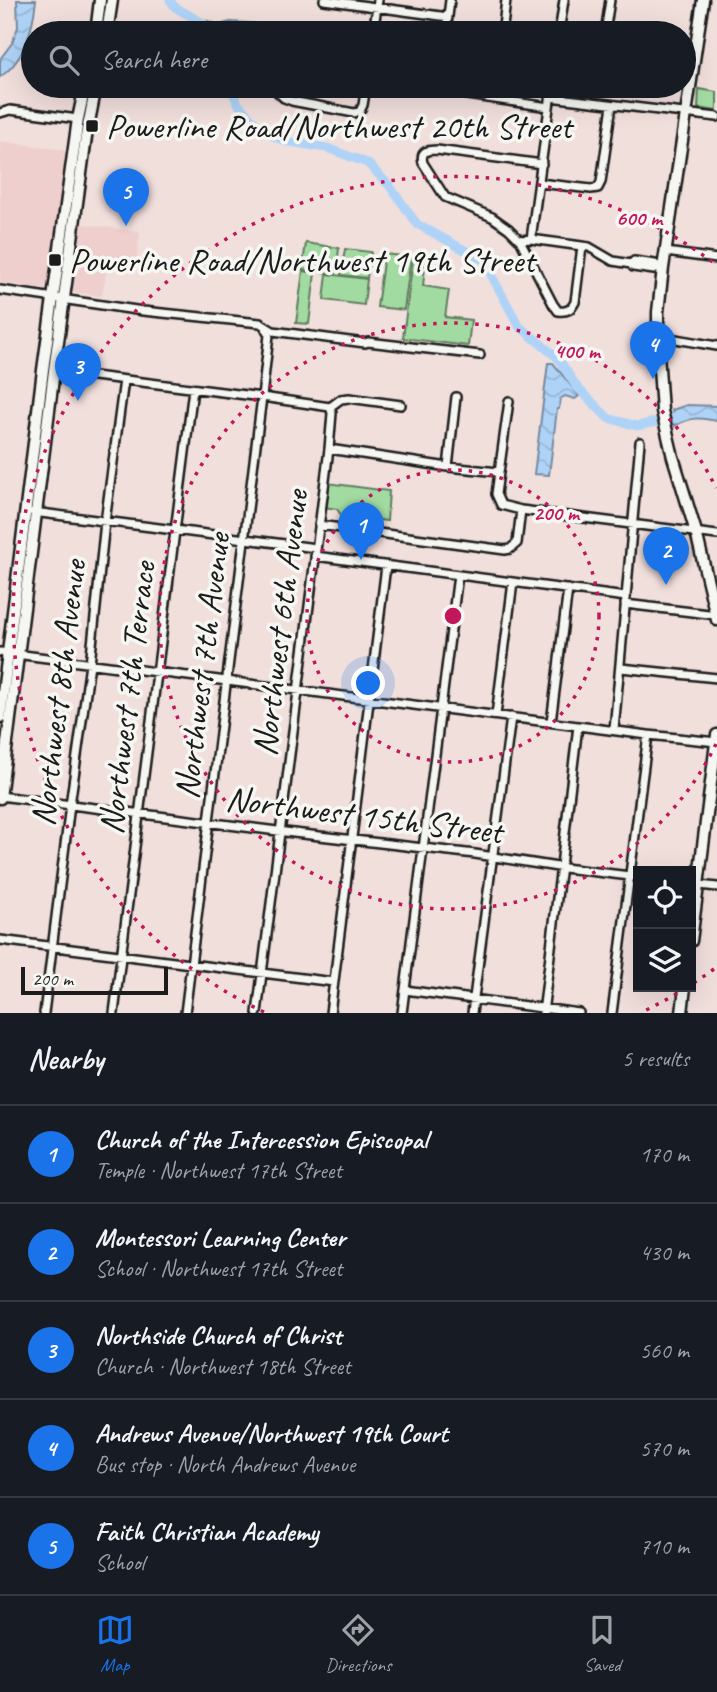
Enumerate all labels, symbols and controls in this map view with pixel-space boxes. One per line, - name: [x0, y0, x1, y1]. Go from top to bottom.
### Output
- search box: [21, 21, 696, 98]
- icon: search: [45, 41, 83, 79]
- text: Search here: [101, 43, 207, 76]
- place label: Powerline Road/Northwest 20th Street: [106, 104, 575, 149]
- marker: Powerline Road/Northwest 20th Street: [84, 118, 100, 134]
- pin: 5: [103, 168, 149, 226]
- text: 600 m: [616, 205, 664, 231]
- place label: Powerline Road/Northwest 19th Street: [69, 238, 538, 283]
- marker: Powerline Road/Northwest 19th Street: [47, 252, 63, 268]
- pin: 4: [630, 321, 676, 379]
- text: 400 m: [554, 338, 602, 364]
- pin: 3: [55, 343, 101, 401]
- street label: Northwest 6th Avenue: [241, 485, 319, 758]
- text: 200 m: [533, 500, 581, 526]
- pin: 1: [338, 502, 384, 560]
- pin: 2: [643, 527, 689, 585]
- street label: Northwest 7th Avenue: [163, 528, 241, 801]
- street label: Northwest 8th Avenue: [19, 555, 97, 828]
- street label: Northwest 7th Terrace: [88, 557, 166, 837]
- centre of rings: [441, 604, 465, 628]
- your location: [351, 666, 385, 700]
- street label: Northwest 15th Street: [223, 776, 508, 855]
- map controls: [633, 866, 696, 992]
- button: locate: [633, 866, 696, 929]
- button: layers: [633, 929, 696, 992]
- scale bar: [21, 964, 168, 996]
- text: 200 m: [32, 967, 73, 991]
- text: Nearby: [28, 1040, 104, 1078]
- text: 5 results: [622, 1044, 689, 1073]
- text: Church of the Intercession Episcopal: [95, 1123, 428, 1156]
- text: 1: [46, 1140, 56, 1169]
- text: 170 m: [640, 1140, 689, 1169]
- text: Temple · Northwest 17th Street: [95, 1156, 342, 1185]
- text: Montessori Learning Center: [95, 1221, 345, 1254]
- text: 2: [46, 1238, 56, 1267]
- text: 430 m: [640, 1238, 689, 1267]
- text: School · Northwest 17th Street: [95, 1254, 342, 1283]
- text: Northside Church of Christ: [95, 1319, 341, 1352]
- text: 3: [46, 1336, 56, 1365]
- text: 560 m: [640, 1336, 689, 1365]
- text: Church · Northwest 18th Street: [95, 1352, 351, 1381]
- text: Andrews Avenue/Northwest 19th Court: [95, 1417, 448, 1450]
- text: 4: [46, 1434, 56, 1463]
- text: 570 m: [640, 1434, 689, 1463]
- text: Bus stop · North Andrews Avenue: [95, 1450, 355, 1479]
- text: Faith Christian Academy: [95, 1515, 318, 1548]
- text: 5: [46, 1532, 56, 1561]
- text: 710 m: [640, 1532, 689, 1561]
- text: School: [95, 1548, 144, 1577]
- tab: Map: [96, 1611, 134, 1677]
- tab: Directions: [325, 1611, 392, 1677]
- tab: Saved: [583, 1611, 621, 1677]

